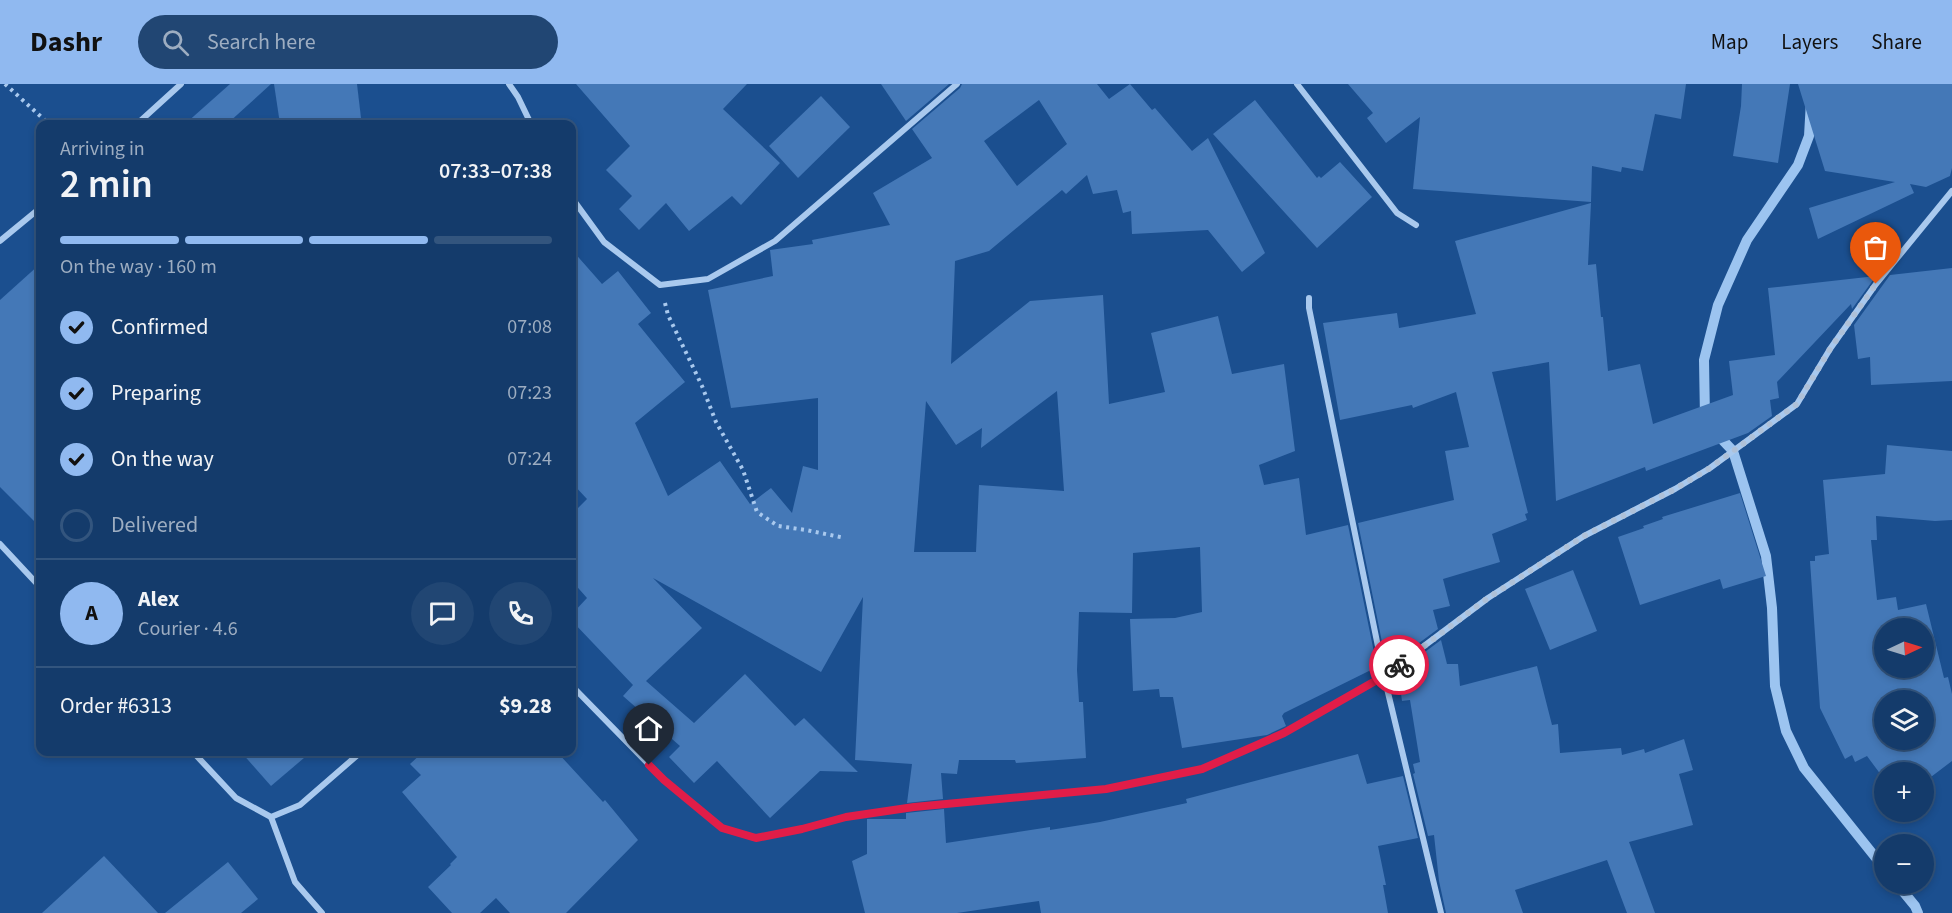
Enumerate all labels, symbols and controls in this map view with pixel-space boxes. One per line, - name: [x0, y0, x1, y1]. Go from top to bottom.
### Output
- search box: [138, 15, 558, 69]
- text: Dashr: [30, 22, 102, 62]
- icon: search: [159, 26, 192, 59]
- text: Search here: [207, 26, 316, 58]
- text: Map: [1711, 27, 1748, 57]
- text: Layers: [1781, 27, 1838, 57]
- text: Share: [1871, 27, 1922, 57]
- text: Arriving in: [60, 135, 145, 163]
- text: 07:33–07:38: [439, 155, 552, 187]
- text: 2 min: [60, 157, 153, 213]
- pin: [1850, 222, 1901, 284]
- icon: bag: [1859, 231, 1892, 264]
- text: On the way · 160 m: [60, 253, 217, 281]
- icon: check: [60, 311, 93, 344]
- text: Confirmed: [111, 311, 208, 343]
- text: 07:08: [507, 313, 552, 341]
- icon: check: [60, 377, 93, 410]
- text: Preparing: [111, 377, 201, 409]
- text: 07:23: [507, 379, 552, 407]
- icon: check: [60, 443, 93, 476]
- text: On the way: [111, 443, 214, 475]
- text: 07:24: [507, 445, 552, 473]
- text: Delivered: [111, 509, 198, 541]
- button: chat: [411, 582, 474, 645]
- button: phone: [489, 582, 552, 645]
- text: Alex: [138, 583, 179, 615]
- text: A: [85, 597, 98, 629]
- text: Courier · 4.6: [138, 615, 238, 643]
- north arrow: [1874, 618, 1934, 678]
- map controls: [1874, 618, 1934, 894]
- courier: [1369, 635, 1429, 695]
- icon: bike: [1383, 649, 1416, 682]
- text: Order #6313: [60, 690, 172, 722]
- text: $9.28: [499, 690, 552, 722]
- button: layers: [1874, 690, 1934, 750]
- pin: [623, 703, 674, 765]
- icon: home: [632, 712, 665, 745]
- button: +: [1874, 762, 1934, 822]
- button: −: [1874, 834, 1934, 894]

